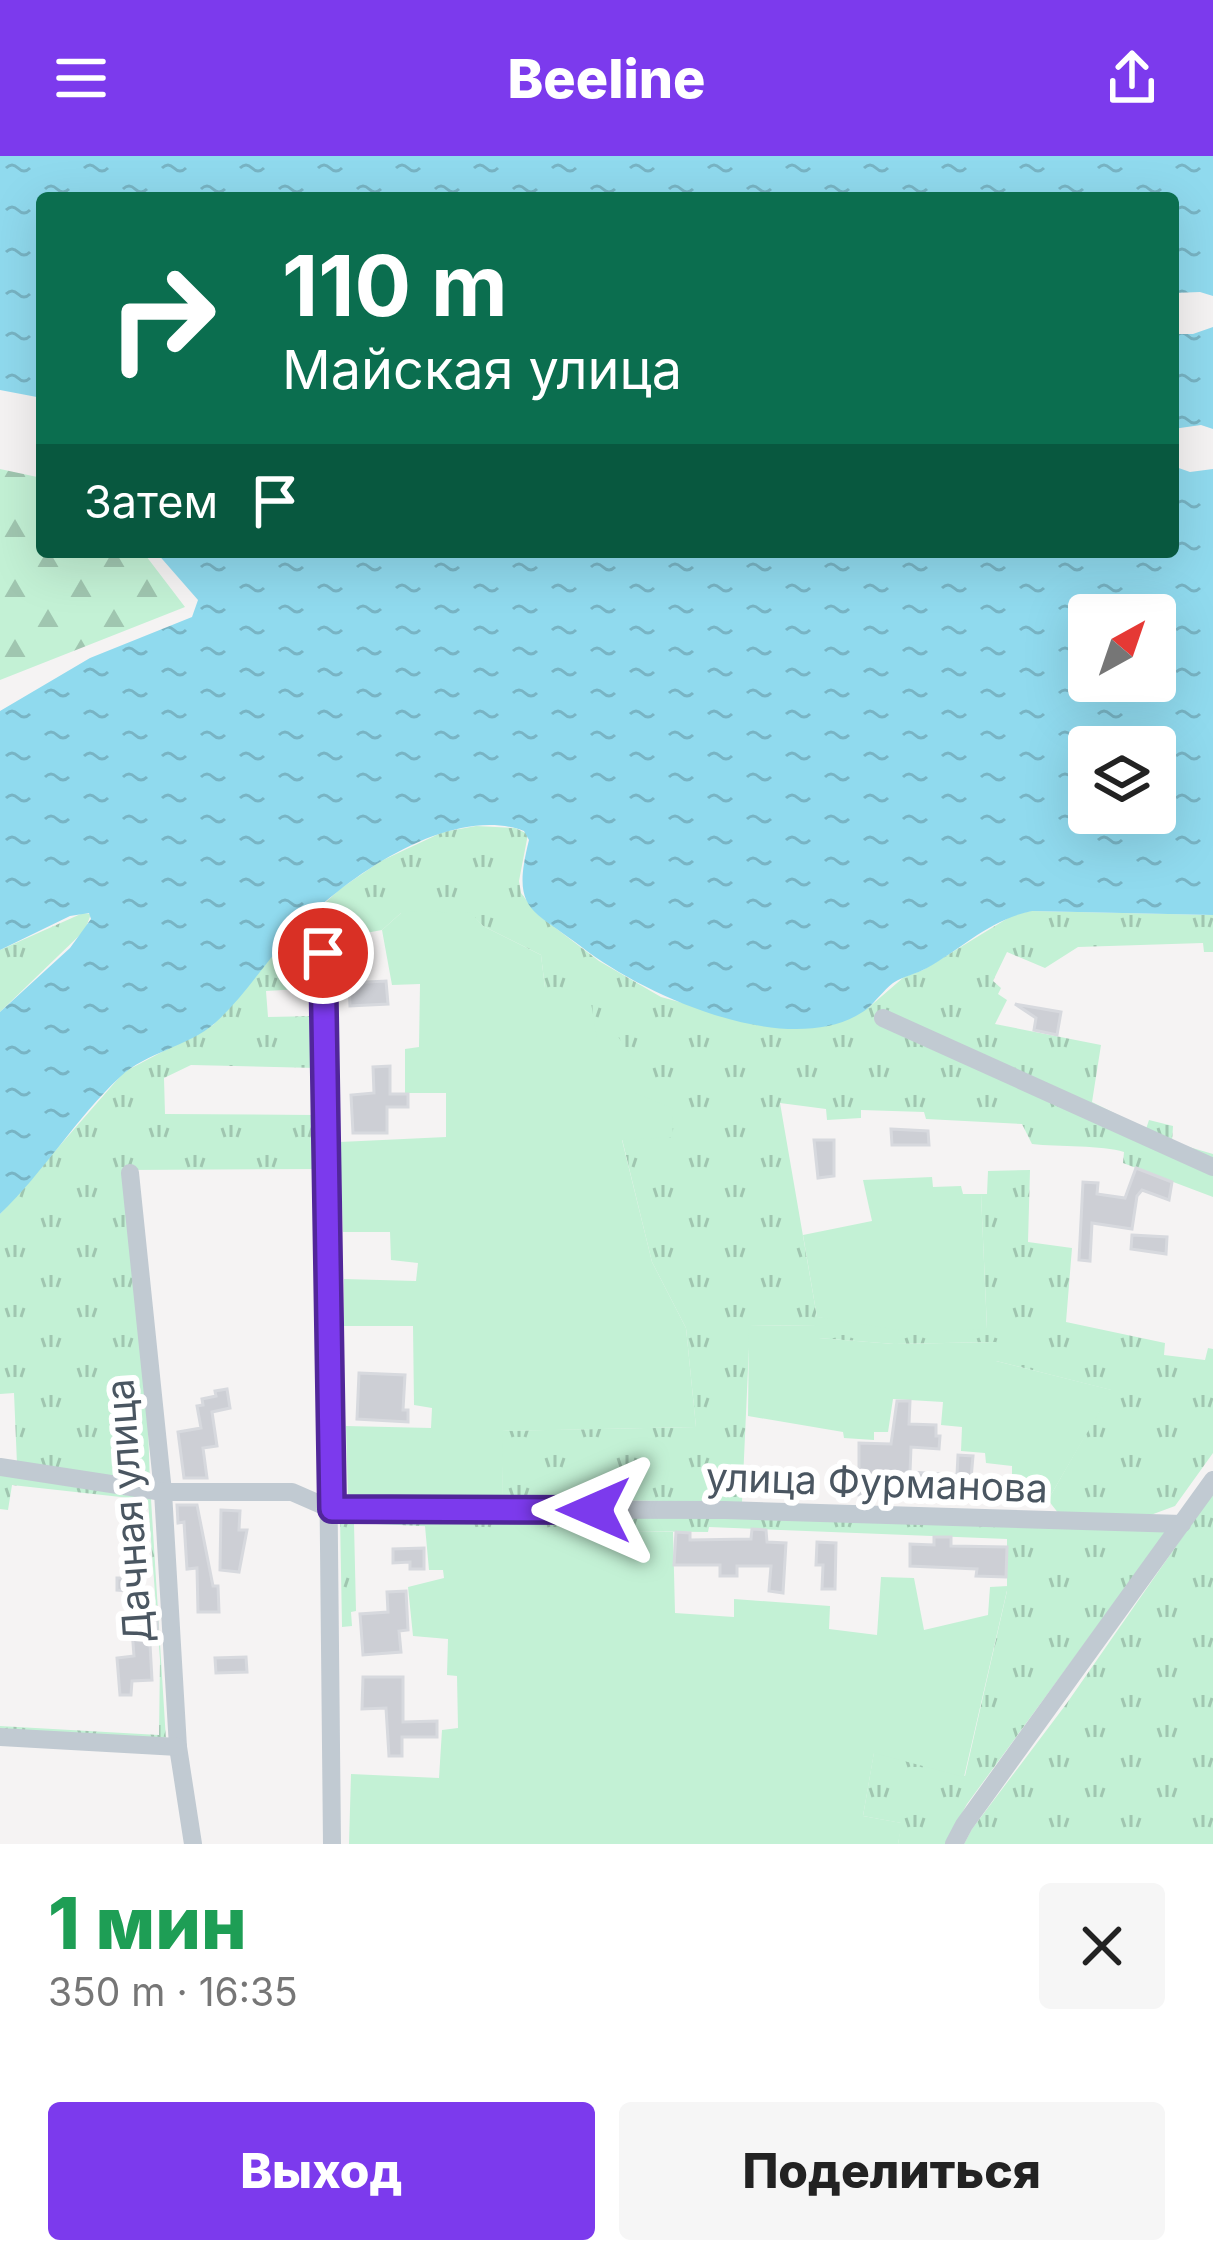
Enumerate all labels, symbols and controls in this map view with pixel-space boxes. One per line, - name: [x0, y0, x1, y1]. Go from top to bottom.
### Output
- icon: menu: [48, 45, 114, 111]
- icon: share: [1099, 45, 1165, 111]
- text: Beeline: [507, 46, 706, 111]
- text: 110 m: [282, 235, 508, 336]
- icon: right: [84, 240, 240, 396]
- text: Майская улица: [282, 337, 682, 402]
- icon: arrive: [242, 468, 308, 534]
- text: Затем: [84, 474, 218, 529]
- north arrow: [1068, 594, 1176, 702]
- map controls: [1068, 594, 1176, 834]
- button: layers: [1068, 726, 1176, 834]
- pin: [272, 902, 374, 1004]
- icon: arrive: [290, 920, 356, 986]
- street label: Дачная улица: [95, 1377, 161, 1645]
- position arrow: [531, 1447, 657, 1573]
- street label: улица Фурманова: [705, 1453, 1049, 1511]
- text: 1 мин: [48, 1879, 247, 1966]
- button: close: [1039, 1883, 1165, 2009]
- text: 350 m · 16:35: [48, 1968, 298, 2015]
- button: Выход: [48, 2102, 595, 2240]
- button: Поделиться: [619, 2102, 1165, 2240]

